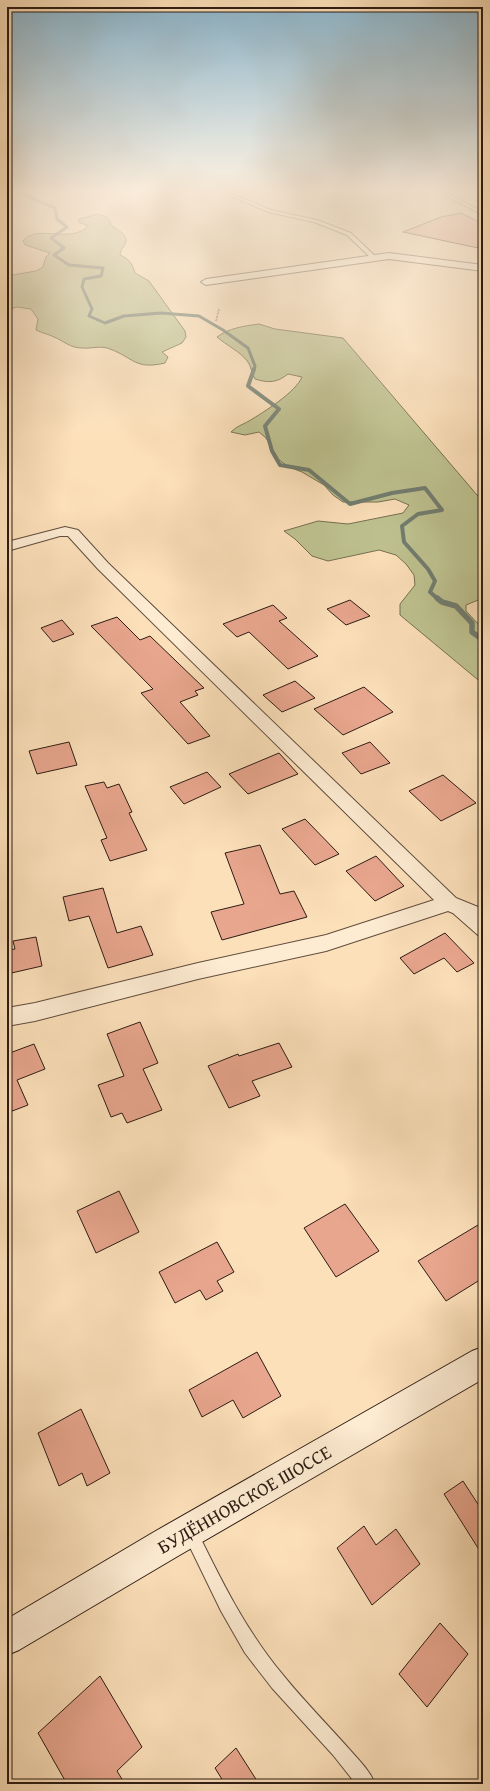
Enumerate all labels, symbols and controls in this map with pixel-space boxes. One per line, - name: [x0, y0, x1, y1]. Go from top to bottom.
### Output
- street label: БУДЁННОВСКОЕ ШОССЕ: [152, 1438, 336, 1560]

